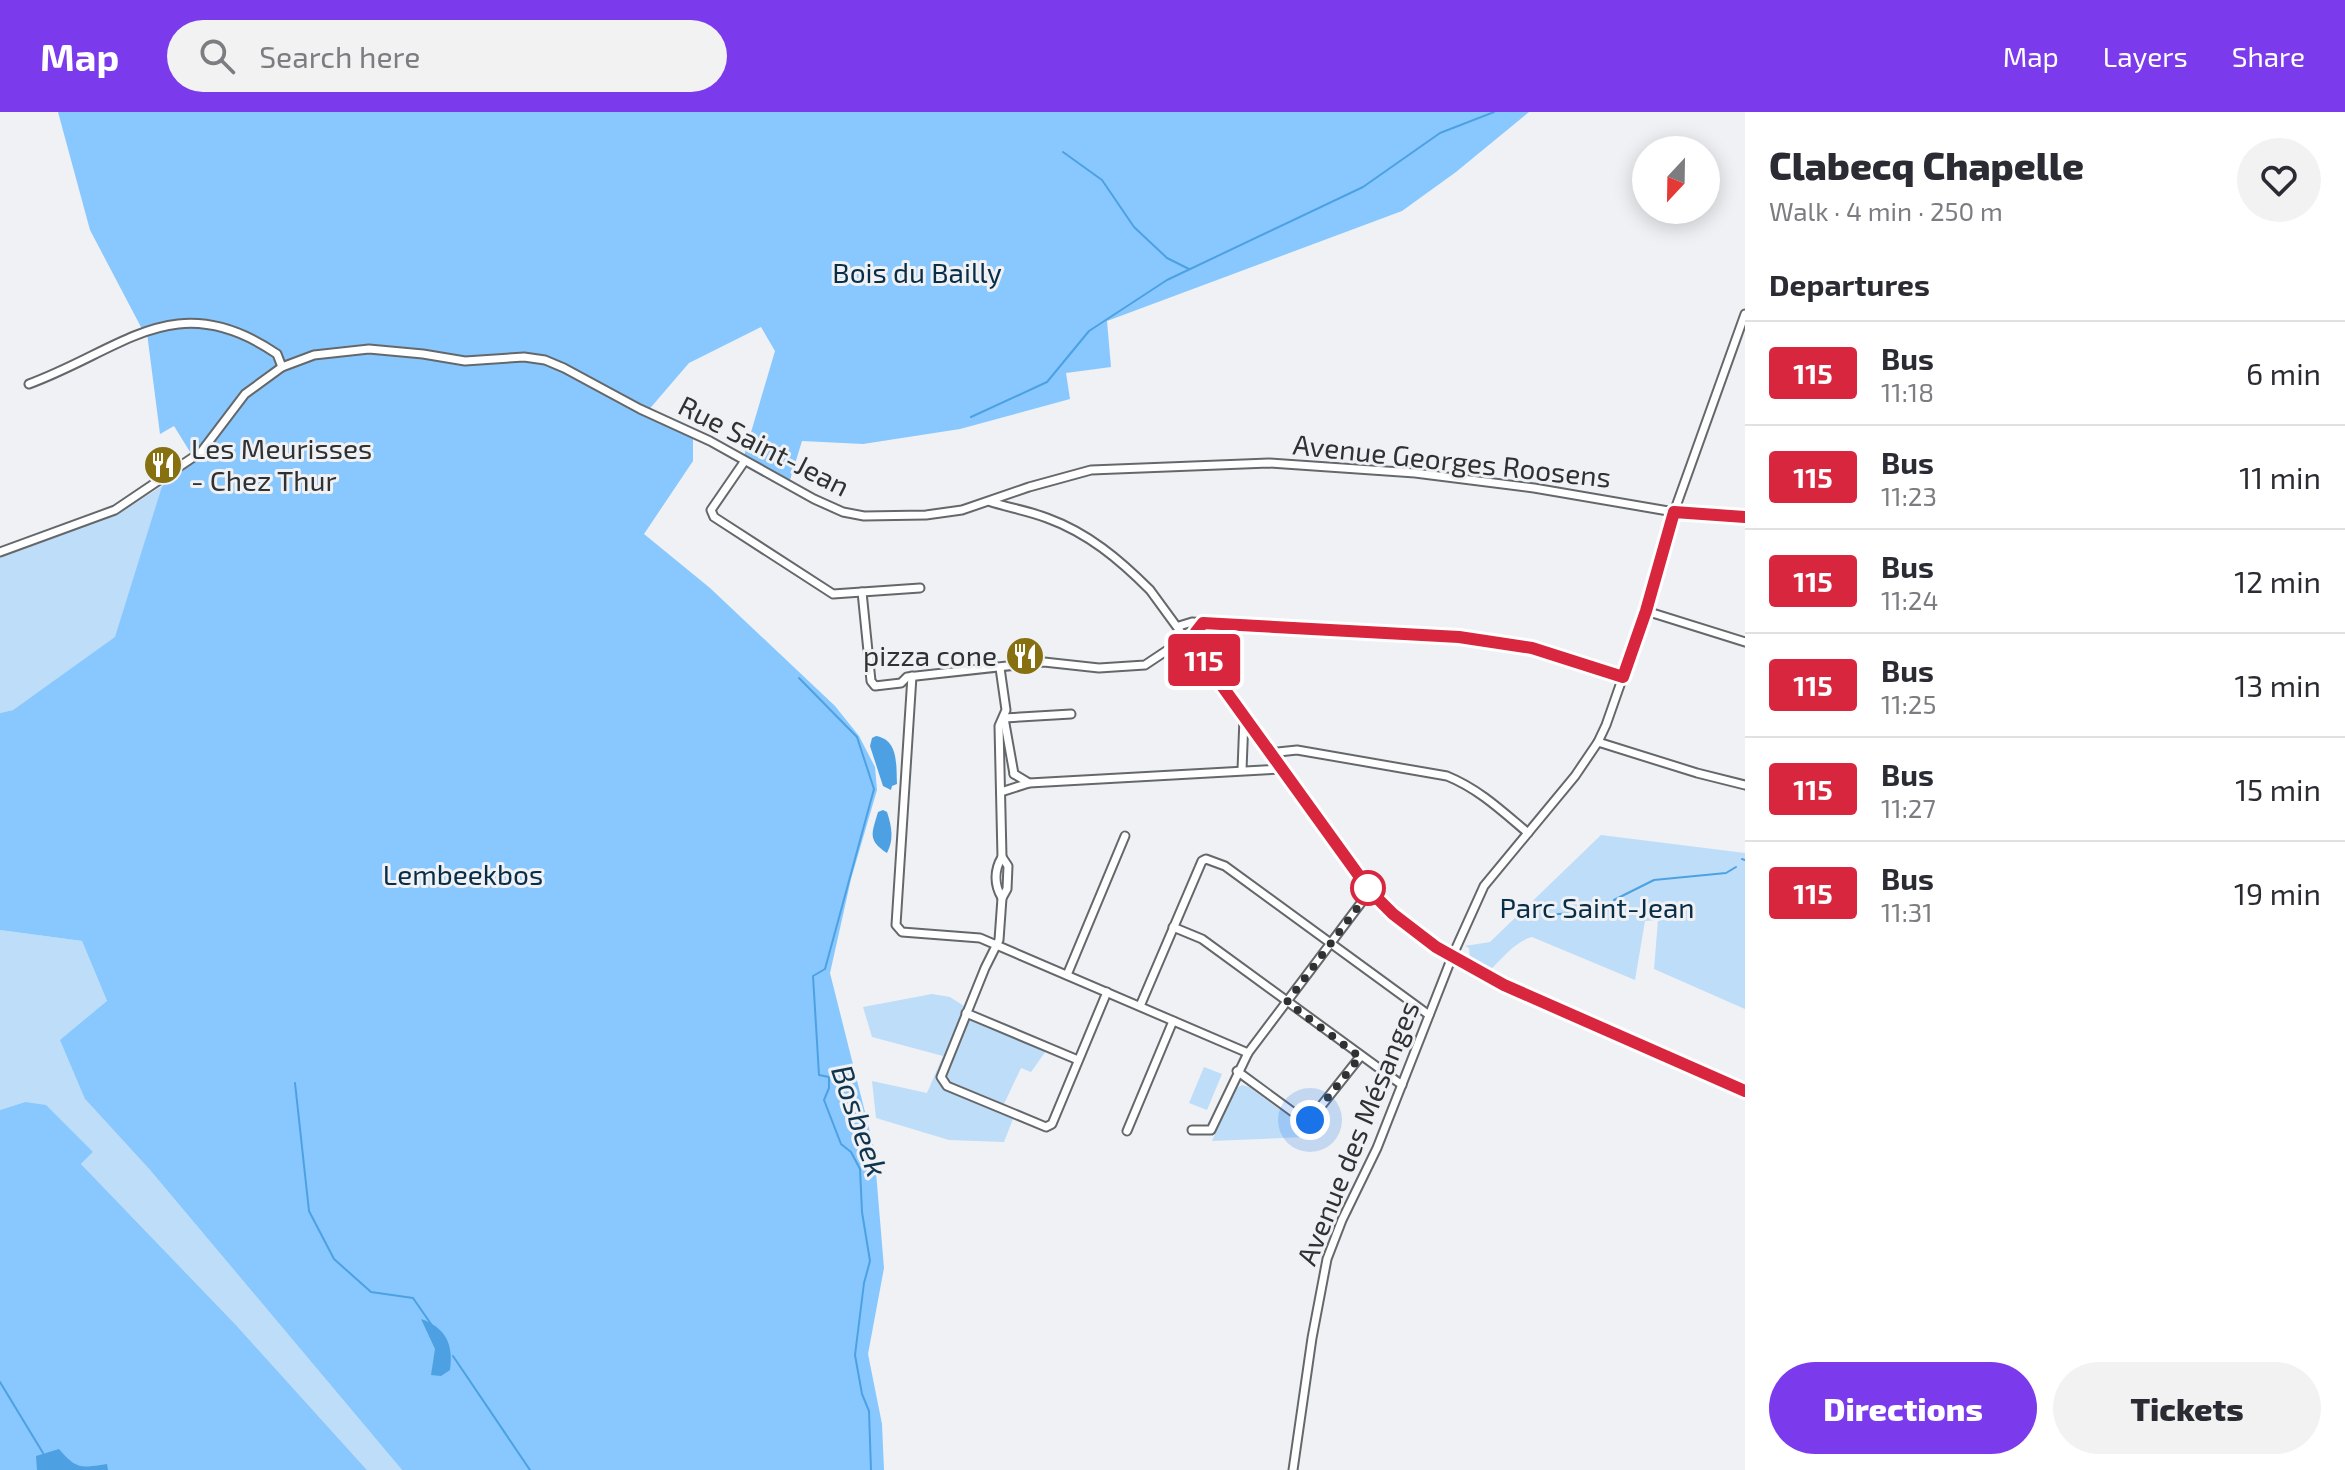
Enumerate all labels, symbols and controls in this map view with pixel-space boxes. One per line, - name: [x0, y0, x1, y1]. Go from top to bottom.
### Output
- search box: [167, 20, 727, 92]
- text: Map: [40, 33, 119, 79]
- icon: search: [195, 34, 239, 78]
- text: Search here: [259, 38, 420, 74]
- text: Map: [2003, 39, 2059, 73]
- text: Layers: [2103, 39, 2188, 73]
- text: Share: [2232, 39, 2305, 73]
- north arrow: [1632, 136, 1720, 224]
- map controls: [1632, 136, 1720, 224]
- button: heart: [2237, 138, 2321, 222]
- text: Clabecq Chapelle: [1769, 142, 2084, 188]
- text: Walk · 4 min · 250 m: [1769, 195, 2003, 226]
- park label: Bois du Bailly: [832, 255, 1002, 289]
- text: Departures: [1769, 266, 1930, 302]
- text: Bus: [1881, 340, 1934, 376]
- text: 6 min: [2246, 355, 2321, 391]
- text: 115: [1793, 356, 1833, 390]
- text: 11:18: [1881, 376, 1934, 407]
- street label: Rue Saint-Jean: [673, 387, 856, 503]
- street label: Avenue Georges Roosens: [1291, 426, 1613, 494]
- place label: Les Meurisses - Chez Thur: [191, 431, 372, 497]
- restaurant icon: Les Meurisses - Chez Thur: [142, 444, 184, 486]
- text: Bus: [1881, 444, 1934, 480]
- text: 11 min: [2239, 459, 2321, 495]
- text: 115: [1793, 460, 1833, 494]
- text: 11:23: [1881, 480, 1937, 511]
- text: Bus: [1881, 548, 1934, 584]
- text: 12 min: [2234, 563, 2321, 599]
- text: 115: [1793, 564, 1833, 598]
- text: 11:24: [1881, 584, 1938, 615]
- line badge: 115: [1158, 634, 1250, 686]
- restaurant icon: pizza cone: [1004, 635, 1046, 677]
- place label: pizza cone: [863, 638, 997, 672]
- text: 115: [1184, 643, 1224, 677]
- text: Bus: [1881, 652, 1934, 688]
- text: 13 min: [2235, 667, 2321, 703]
- text: 115: [1793, 668, 1833, 702]
- text: 11:25: [1881, 688, 1936, 719]
- text: Bus: [1881, 756, 1934, 792]
- text: 15 min: [2235, 771, 2321, 807]
- text: 115: [1793, 772, 1833, 806]
- text: 11:27: [1881, 792, 1936, 823]
- park label: Lembeekbos: [383, 857, 543, 891]
- text: Bus: [1881, 860, 1934, 896]
- unlabelled marker: [1351, 871, 1385, 905]
- text: 19 min: [2234, 875, 2321, 911]
- text: 115: [1793, 876, 1833, 910]
- park label: Parc Saint-Jean: [1499, 890, 1695, 924]
- text: 11:31: [1881, 896, 1933, 927]
- street label: Avenue des Mésanges: [1289, 996, 1426, 1270]
- water label: Bosbeek: [825, 1060, 897, 1181]
- your location: [1290, 1100, 1330, 1140]
- button: Directions: [1769, 1362, 2037, 1454]
- button: Tickets: [2053, 1362, 2321, 1454]

